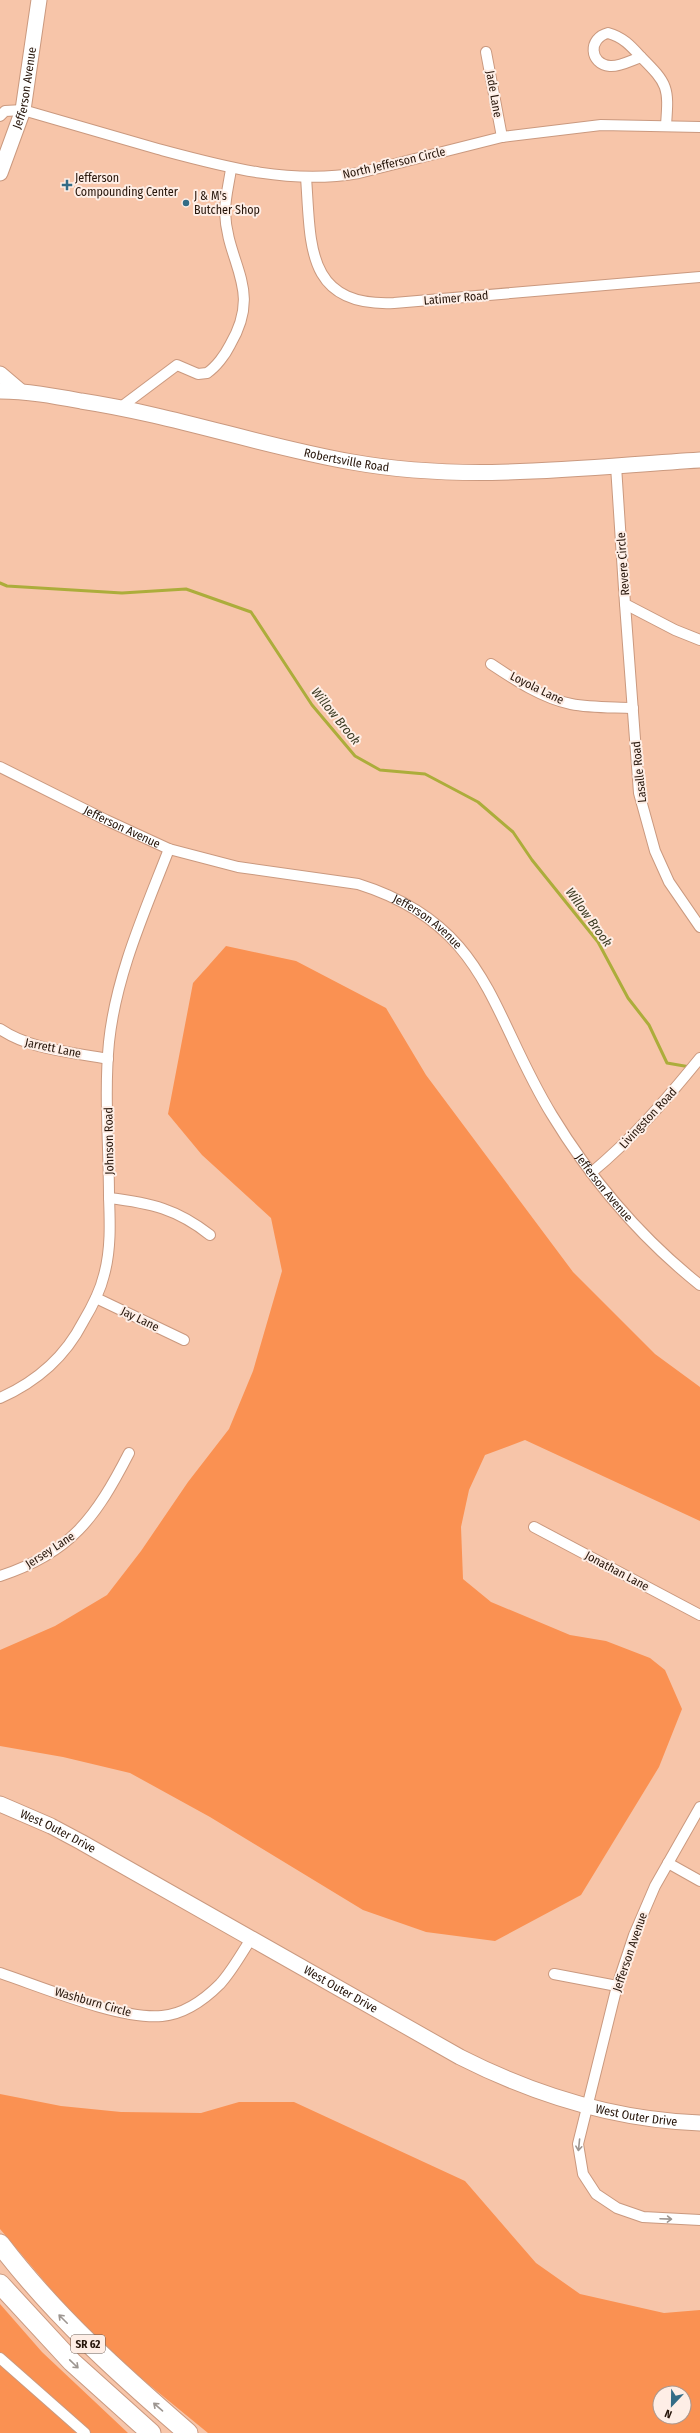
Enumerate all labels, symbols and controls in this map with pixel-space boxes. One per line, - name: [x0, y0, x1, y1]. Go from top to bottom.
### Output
- street label: Jefferson Avenue: [10, 46, 39, 131]
- street label: Jade Lane: [483, 69, 505, 119]
- street label: North Jefferson Circle: [341, 144, 447, 182]
- place label: Jefferson Compounding Center: [75, 171, 179, 199]
- marker: Jefferson Compounding Center: [62, 180, 72, 190]
- place label: J & M's Butcher Shop: [194, 189, 260, 217]
- marker: J & M's Butcher Shop: [181, 198, 191, 208]
- street label: Latimer Road: [423, 288, 489, 308]
- street label: Robertsville Road: [303, 445, 390, 474]
- street label: Revere Circle: [614, 532, 632, 596]
- street label: Loyola Lane: [508, 669, 566, 707]
- water label: Willow Brook: [308, 684, 364, 748]
- street label: Lasalle Road: [629, 741, 649, 803]
- street label: Jefferson Avenue: [81, 803, 163, 851]
- water label: Willow Brook: [563, 885, 616, 950]
- street label: Jefferson Avenue: [391, 891, 465, 952]
- street label: Jarrett Lane: [24, 1035, 82, 1061]
- street label: Livingston Road: [616, 1085, 680, 1151]
- street label: Johnson Road: [101, 1107, 117, 1175]
- street label: Jefferson Avenue: [573, 1151, 636, 1224]
- street label: Jay Lane: [119, 1304, 161, 1334]
- street label: Jersey Lane: [23, 1529, 77, 1571]
- street label: Jonathan Lane: [583, 1548, 651, 1594]
- street label: West Outer Drive: [18, 1807, 98, 1856]
- street label: Jefferson Avenue: [610, 1910, 650, 1994]
- street label: West Outer Drive: [301, 1963, 380, 2016]
- street label: Washburn Circle: [53, 1984, 133, 2020]
- street label: West Outer Drive: [594, 2101, 678, 2129]
- one-way arrow: [575, 2138, 583, 2151]
- one-way arrow: [659, 2216, 672, 2223]
- one-way arrow: [58, 2314, 68, 2324]
- road number: SR 62: [71, 2335, 105, 2353]
- one-way arrow: [69, 2359, 79, 2369]
- north arrow: [652, 2385, 692, 2425]
- one-way arrow: [153, 2403, 164, 2412]
- text: N: [663, 2407, 674, 2421]

